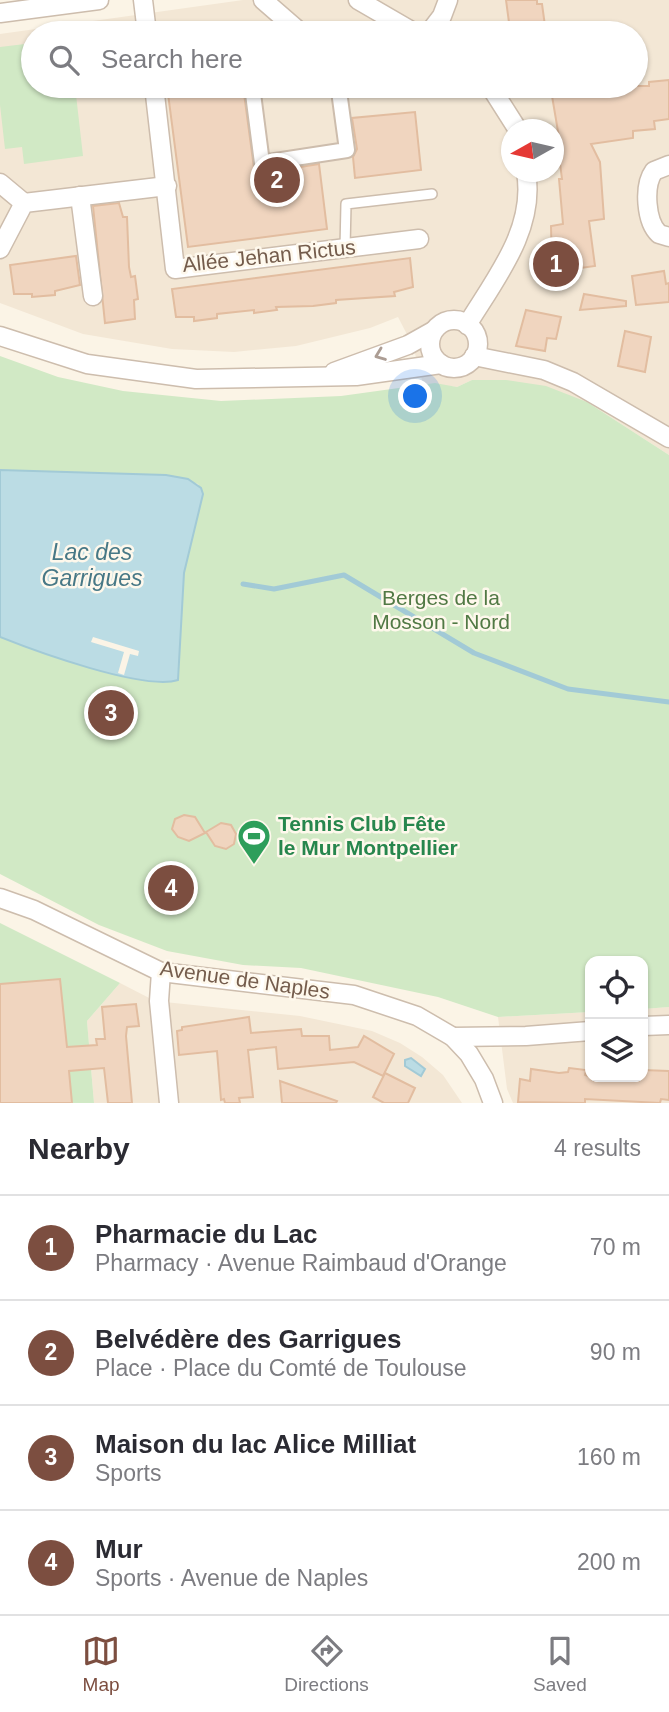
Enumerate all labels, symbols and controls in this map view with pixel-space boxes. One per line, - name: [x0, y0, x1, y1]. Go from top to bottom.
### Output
- search box: [21, 21, 648, 98]
- icon: search: [45, 41, 83, 79]
- text: Search here: [101, 44, 243, 74]
- north arrow: [501, 119, 564, 182]
- pin: 2: [254, 154, 300, 206]
- street label: Allée Jehan Rictus: [181, 235, 357, 276]
- pin: 1: [533, 238, 579, 290]
- one-way arrow: [374, 347, 386, 361]
- your location: [398, 379, 432, 413]
- water label: Lac des Garrigues: [42, 539, 143, 591]
- park label: Berges de la Mosson - Nord: [372, 586, 510, 633]
- pin: 3: [88, 687, 134, 739]
- place label: Tennis Club Fête le Mur Montpellier: [278, 812, 458, 859]
- sports icon: Tennis Club Fête le Mur Montpellier: [235, 817, 273, 866]
- pin: 4: [148, 862, 194, 914]
- street label: Avenue de Naples: [159, 956, 331, 1003]
- map controls: [585, 956, 648, 1082]
- button: locate: [585, 956, 648, 1019]
- button: layers: [585, 1019, 648, 1082]
- text: Nearby: [28, 1132, 130, 1165]
- text: 4 results: [554, 1135, 641, 1161]
- text: Pharmacie du Lac: [95, 1219, 318, 1249]
- text: 1: [45, 1234, 57, 1260]
- text: 70 m: [590, 1234, 641, 1260]
- text: Pharmacy · Avenue Raimbaud d'Orange: [95, 1250, 507, 1276]
- text: Belvédère des Garrigues: [95, 1324, 401, 1354]
- text: 2: [45, 1339, 57, 1365]
- text: 90 m: [590, 1339, 641, 1365]
- text: Place · Place du Comté de Toulouse: [95, 1355, 467, 1381]
- text: Maison du lac Alice Milliat: [95, 1429, 416, 1459]
- text: 3: [45, 1444, 57, 1470]
- text: 160 m: [577, 1444, 641, 1470]
- text: Sports: [95, 1460, 161, 1486]
- text: Mur: [95, 1534, 143, 1564]
- text: 4: [45, 1549, 57, 1575]
- text: 200 m: [577, 1549, 641, 1575]
- text: Sports · Avenue de Naples: [95, 1565, 368, 1591]
- tab: Map: [82, 1632, 120, 1696]
- tab: Directions: [284, 1632, 369, 1696]
- tab: Saved: [533, 1632, 587, 1696]

